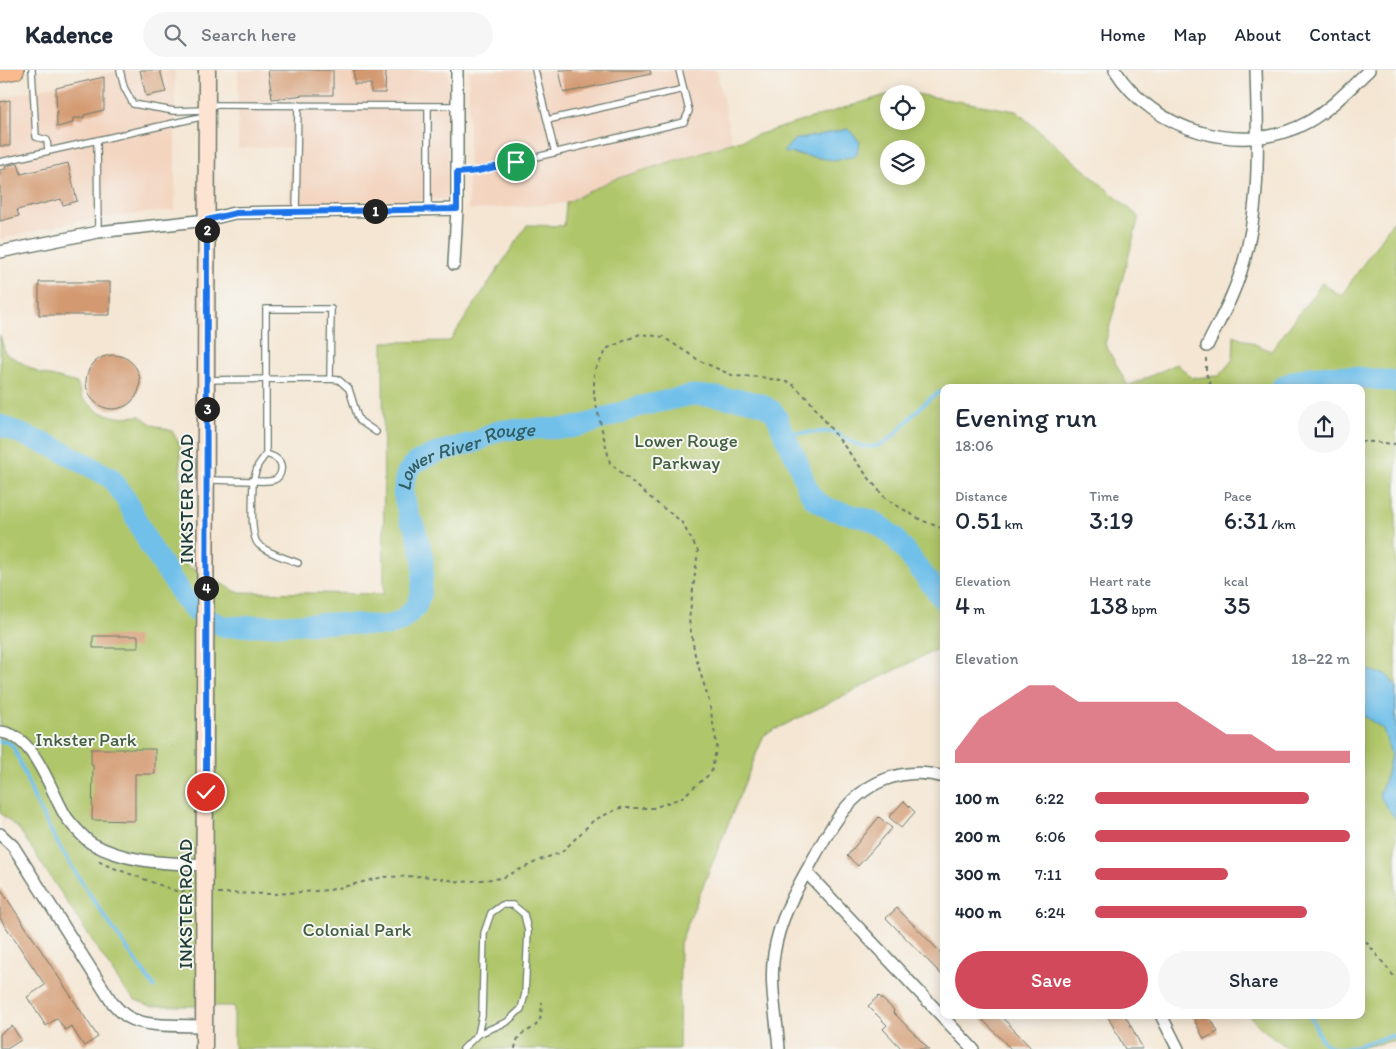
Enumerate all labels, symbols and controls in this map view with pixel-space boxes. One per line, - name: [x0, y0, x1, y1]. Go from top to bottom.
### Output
- search box: [143, 12, 493, 57]
- text: Kadence: [25, 20, 113, 49]
- icon: search: [161, 21, 189, 49]
- text: Search here: [201, 23, 296, 46]
- text: Home: [1100, 24, 1146, 46]
- text: Map: [1174, 24, 1207, 46]
- text: About: [1235, 24, 1281, 46]
- text: Contact: [1309, 24, 1371, 46]
- map controls: [880, 85, 925, 185]
- button: locate: [880, 85, 925, 130]
- button: layers: [880, 140, 925, 185]
- pin: [495, 141, 537, 183]
- icon: arrive: [502, 148, 530, 176]
- pin: 1: [362, 198, 388, 224]
- text: 1: [372, 203, 379, 220]
- pin: 2: [194, 218, 220, 242]
- text: 2: [204, 222, 211, 239]
- pin: 3: [194, 396, 220, 422]
- text: Evening run: [955, 400, 1097, 434]
- text: 3: [204, 401, 211, 418]
- button: share: [1298, 401, 1350, 453]
- water label: Lower River Rouge: [391, 417, 537, 493]
- park label: Lower Rouge Parkway: [634, 429, 738, 474]
- street label: INKSTER ROAD: [175, 434, 198, 564]
- text: 18:06: [955, 436, 993, 455]
- text: Distance: [955, 488, 1007, 505]
- text: Time: [1089, 488, 1119, 505]
- text: Pace: [1224, 488, 1252, 505]
- text: 0.51: [955, 505, 1001, 535]
- text: 3:19: [1089, 505, 1134, 535]
- text: 6:31: [1224, 505, 1268, 535]
- text: km: [1001, 516, 1023, 533]
- text: /km: [1268, 516, 1296, 533]
- text: Elevation: [955, 573, 1011, 590]
- text: Heart rate: [1089, 573, 1151, 590]
- text: kcal: [1224, 573, 1249, 590]
- pin: 4: [194, 576, 218, 600]
- text: 4: [202, 580, 211, 597]
- text: 4: [955, 590, 970, 620]
- text: 138: [1089, 590, 1128, 620]
- text: 35: [1224, 590, 1250, 620]
- text: m: [970, 601, 985, 618]
- text: bpm: [1128, 601, 1157, 618]
- text: Elevation: [955, 649, 1019, 668]
- text: 18–22 m: [1291, 649, 1350, 668]
- park label: Inkster Park: [35, 728, 137, 751]
- pin: [185, 771, 227, 813]
- icon: check: [192, 778, 220, 806]
- text: 100 m: [955, 789, 999, 808]
- text: 6:22: [1035, 789, 1064, 808]
- text: 200 m: [955, 827, 1000, 846]
- text: 6:06: [1035, 827, 1066, 846]
- street label: INKSTER ROAD: [174, 839, 197, 969]
- text: 300 m: [955, 865, 1001, 884]
- text: 7:11: [1035, 865, 1062, 884]
- text: 400 m: [955, 903, 1001, 922]
- text: 6:24: [1035, 903, 1065, 922]
- park label: Colonial Park: [303, 918, 412, 941]
- button: Save: [955, 951, 1148, 1009]
- button: Share: [1158, 951, 1350, 1009]

